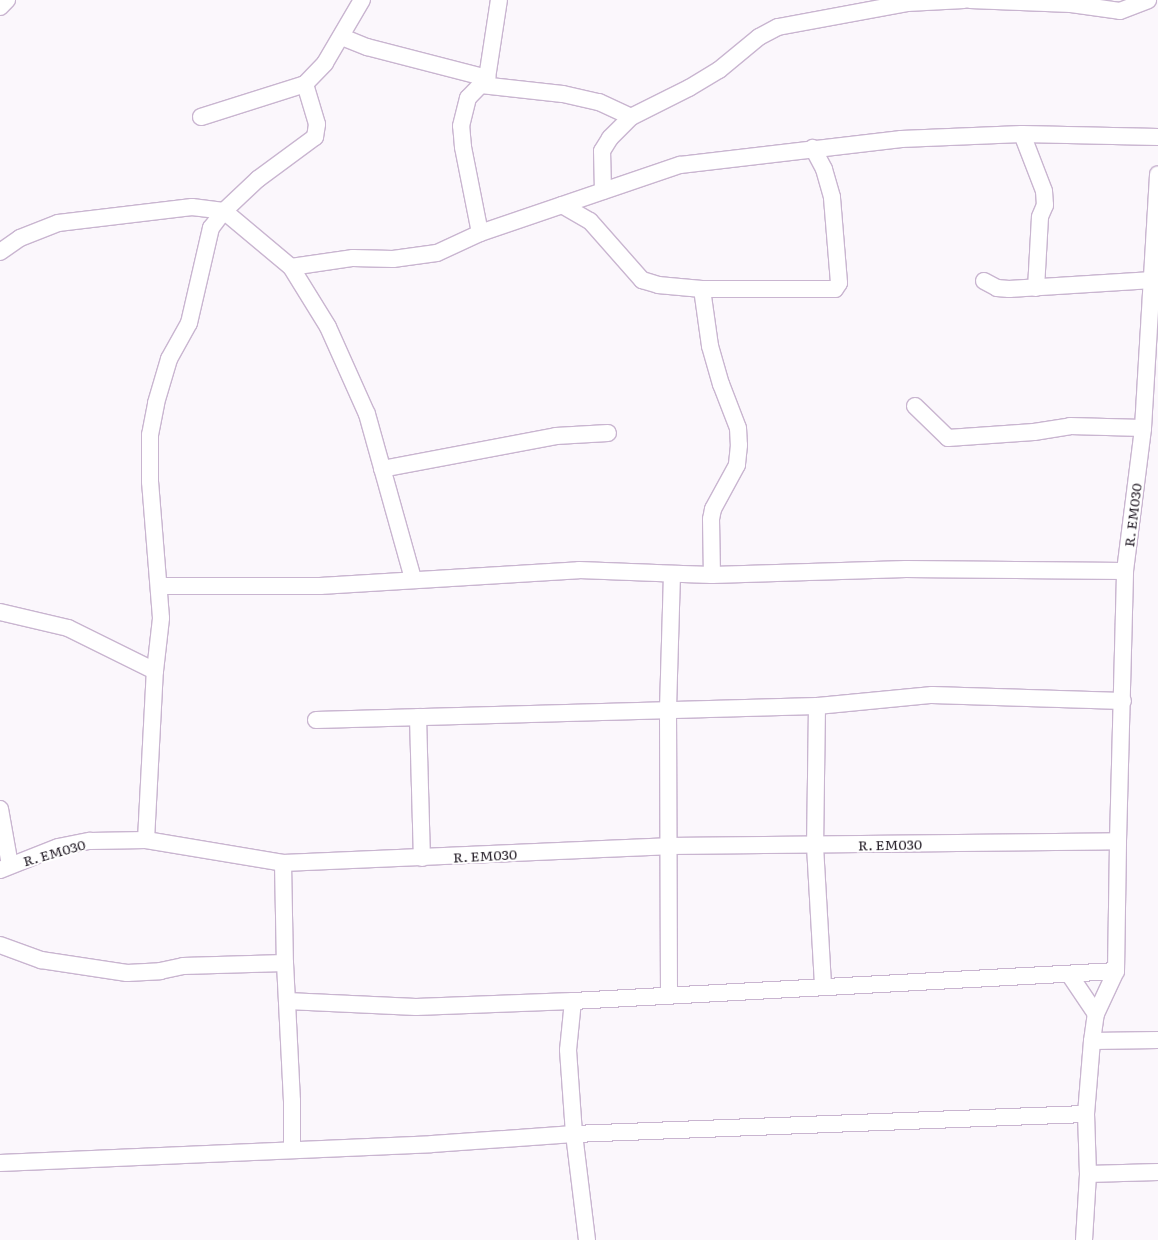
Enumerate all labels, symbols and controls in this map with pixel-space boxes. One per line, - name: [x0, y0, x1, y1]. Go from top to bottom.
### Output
- street label: R. EM030: [1120, 482, 1144, 548]
- street label: R. EM030: [21, 835, 87, 869]
- street label: R. EM030: [858, 835, 922, 853]
- street label: R. EM030: [453, 845, 517, 865]

